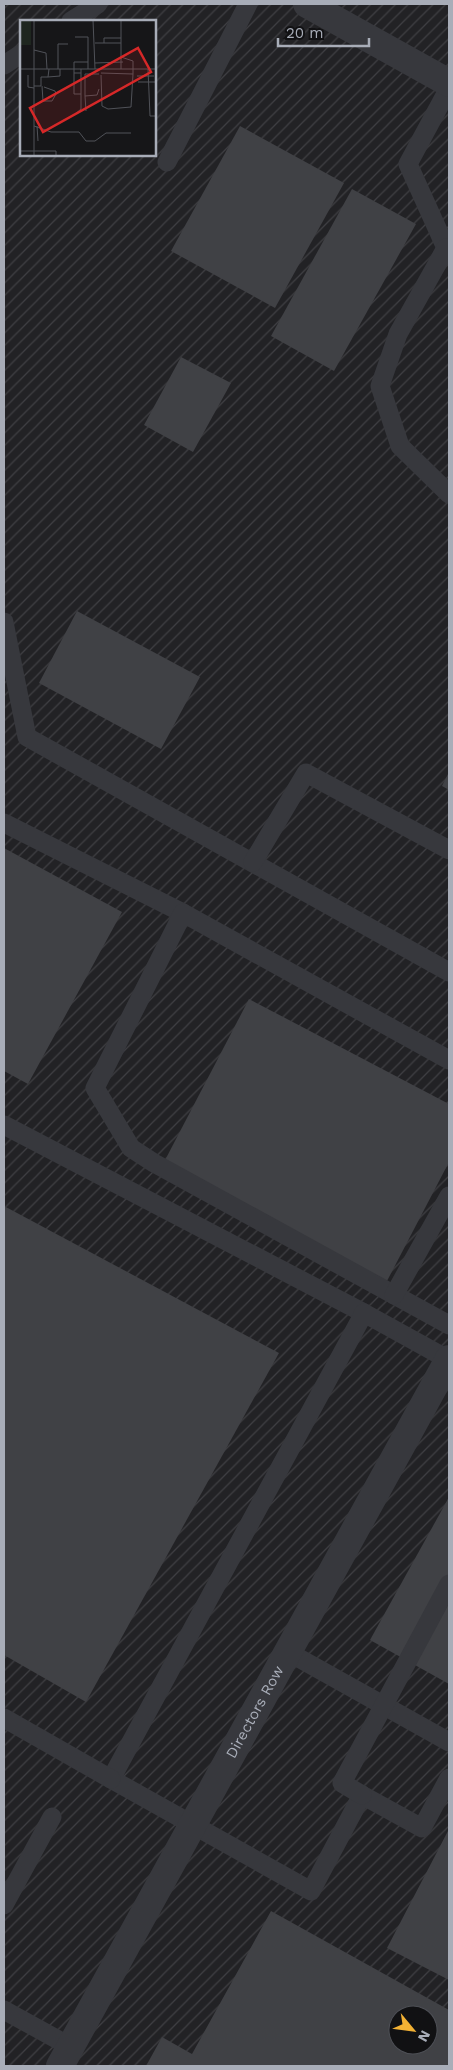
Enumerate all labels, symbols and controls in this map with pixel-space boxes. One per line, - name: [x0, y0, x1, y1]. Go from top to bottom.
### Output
- scale bar: [278, 15, 369, 47]
- inset map: [20, 20, 156, 156]
- text: 20 m: [286, 24, 324, 42]
- street label: Directors Row: [222, 1662, 288, 1761]
- north arrow: [388, 2005, 438, 2055]
- text: N: [415, 2028, 434, 2045]

